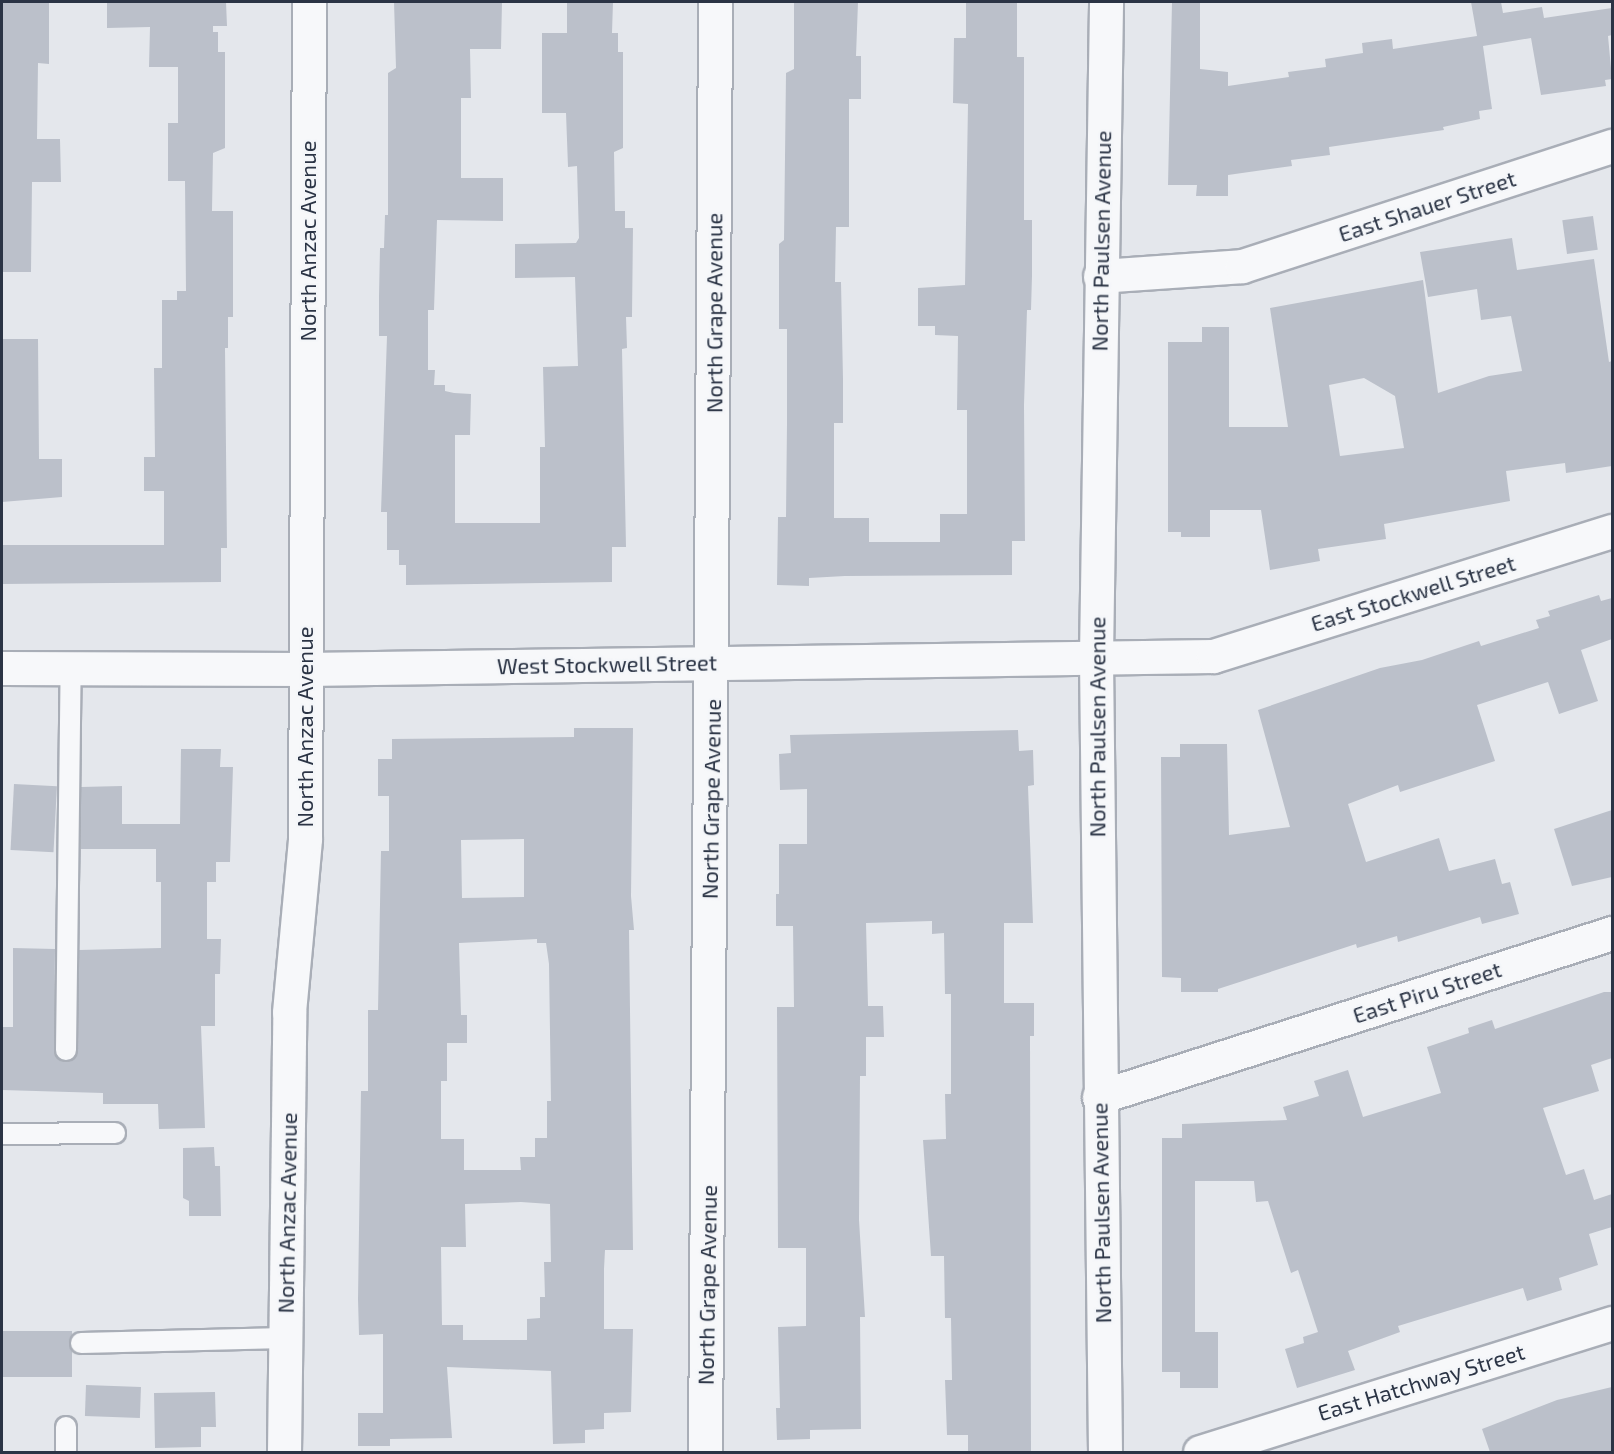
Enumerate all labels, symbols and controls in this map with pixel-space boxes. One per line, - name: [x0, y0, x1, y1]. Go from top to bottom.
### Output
- street label: North Paulsen Avenue: [1086, 130, 1116, 352]
- street label: North Anzac Avenue: [295, 140, 321, 342]
- street label: East Shauer Street: [1335, 165, 1519, 247]
- street label: North Grape Avenue: [701, 213, 727, 413]
- street label: East Stockwell Street: [1307, 549, 1519, 637]
- street label: North Paulsen Avenue: [1084, 616, 1110, 838]
- street label: North Anzac Avenue: [292, 626, 318, 828]
- street label: West Stockwell Street: [496, 649, 718, 679]
- street label: North Grape Avenue: [696, 698, 726, 900]
- street label: East Piru Street: [1349, 956, 1505, 1028]
- street label: North Paulsen Avenue: [1086, 1102, 1116, 1324]
- street label: North Anzac Avenue: [272, 1112, 302, 1314]
- street label: North Grape Avenue: [692, 1184, 722, 1386]
- street label: East Hatchway Street: [1314, 1338, 1528, 1426]

